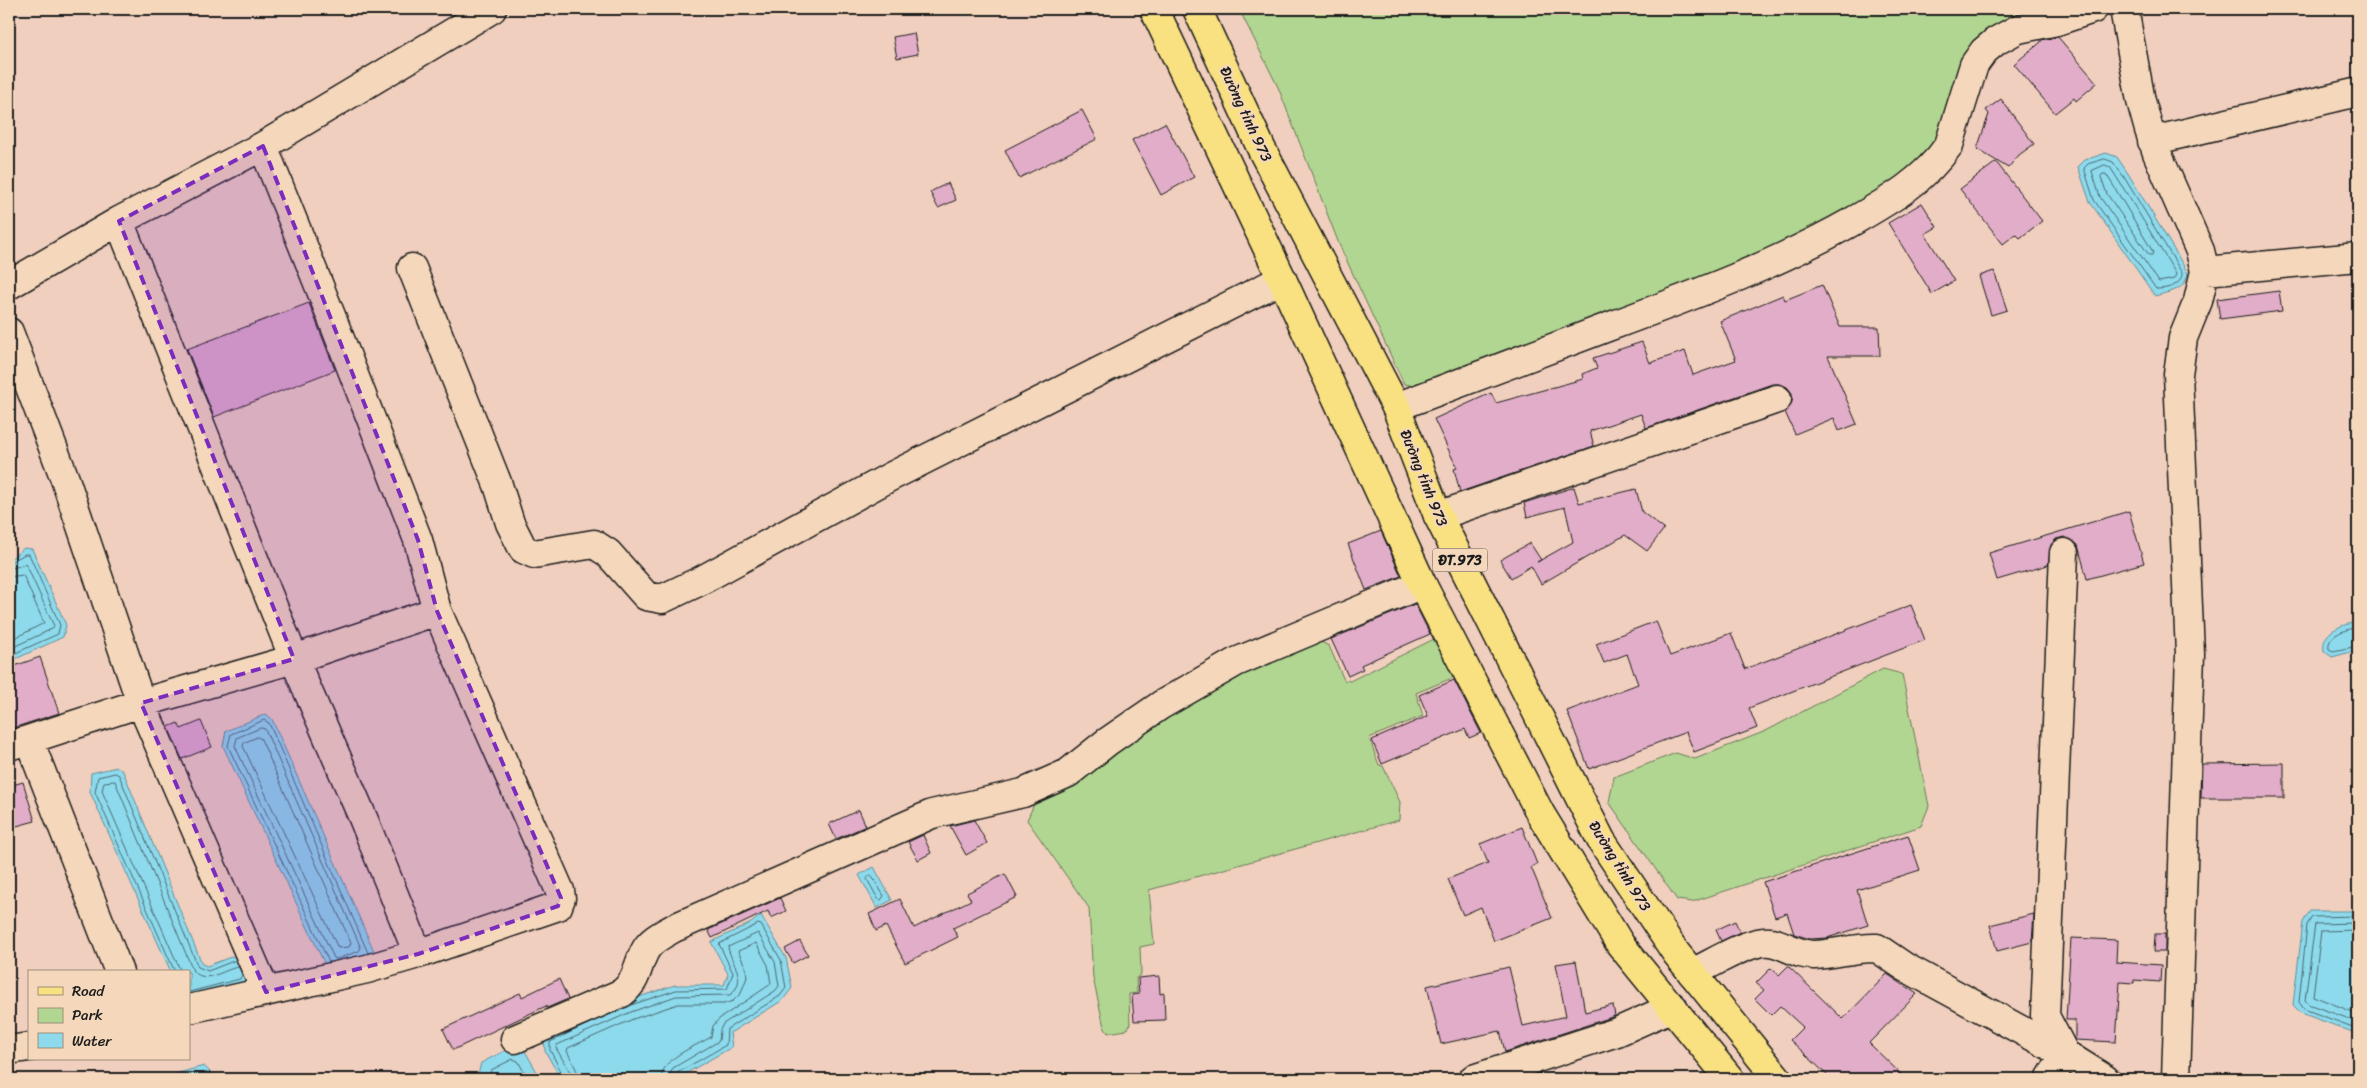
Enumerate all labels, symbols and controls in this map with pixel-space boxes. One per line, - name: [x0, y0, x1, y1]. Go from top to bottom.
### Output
- street label: Đường tỉnh 973: [1213, 62, 1279, 166]
- street label: Đường tỉnh 973: [1393, 425, 1455, 531]
- road number: ĐT.973: [1432, 548, 1488, 572]
- street label: Đường tỉnh 973: [1582, 816, 1658, 916]
- legend: [28, 970, 190, 1060]
- text: Road: [72, 978, 105, 1004]
- text: Park: [72, 1002, 103, 1028]
- text: Water: [72, 1028, 112, 1054]

